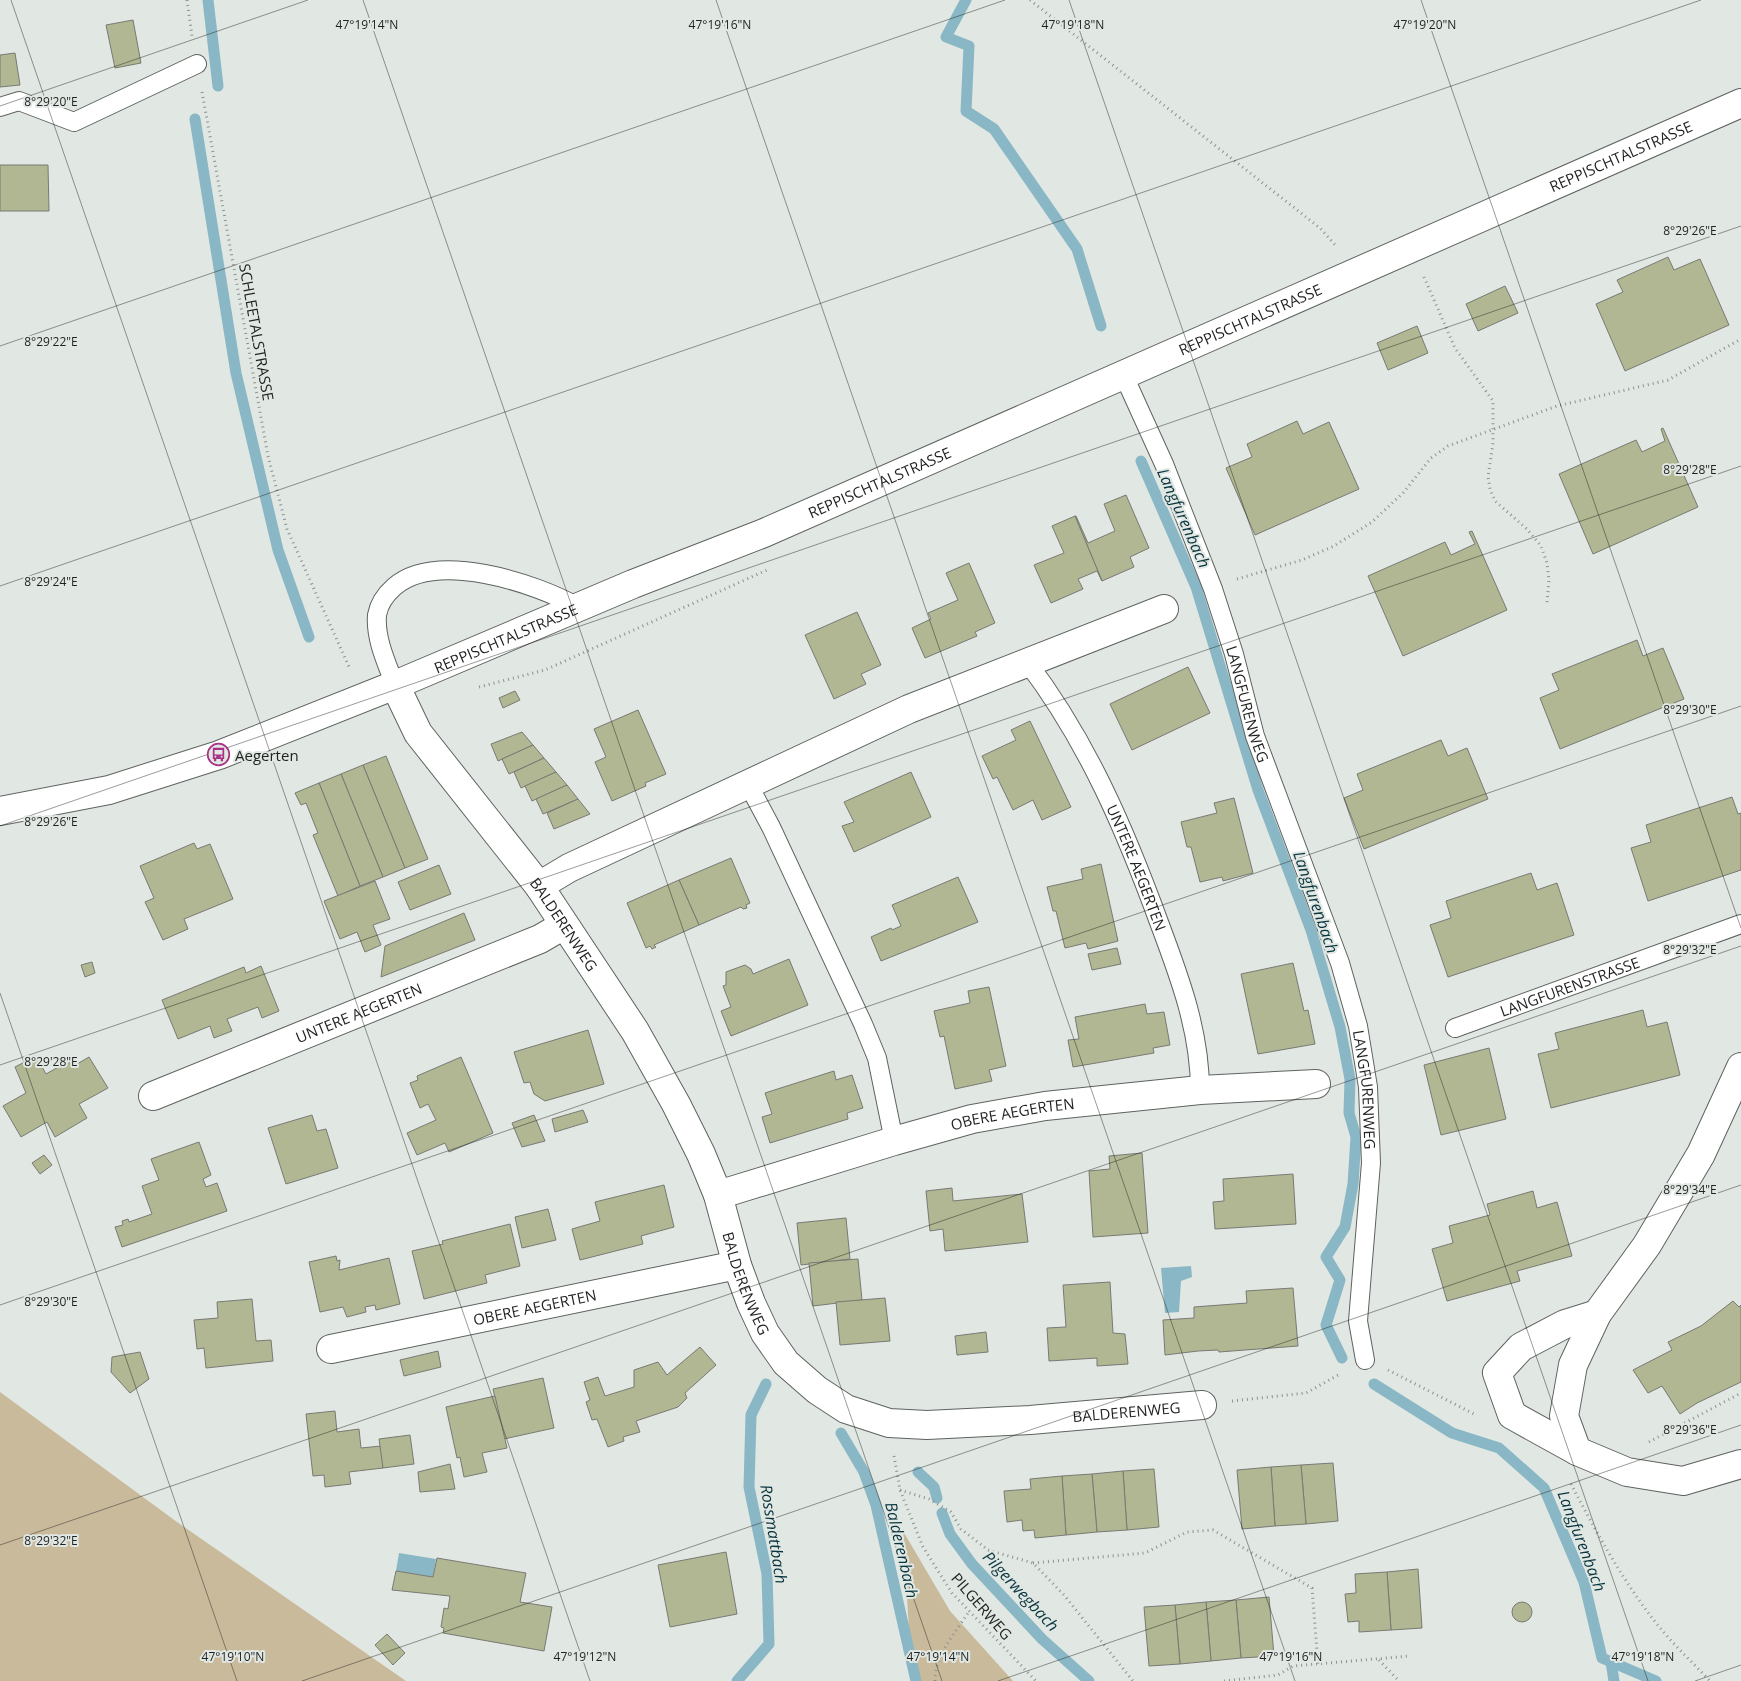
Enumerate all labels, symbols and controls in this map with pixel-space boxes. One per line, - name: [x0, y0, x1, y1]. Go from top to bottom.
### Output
- text: 47°19'14"N: [336, 16, 398, 33]
- text: 47°19'16"N: [689, 16, 751, 33]
- text: 47°19'18"N: [1042, 16, 1104, 33]
- text: 47°19'20"N: [1394, 16, 1456, 33]
- text: 8°29'20"E: [24, 93, 78, 110]
- street label: REPPISCHTALSTRASSE: [1546, 116, 1695, 196]
- text: 8°29'26"E: [1663, 222, 1717, 239]
- street label: SCHLEETALSTRASSE: [235, 262, 279, 402]
- street label: REPPISCHTALSTRASSE: [1175, 279, 1325, 359]
- text: 8°29'22"E: [24, 333, 78, 350]
- street label: REPPISCHTALSTRASSE: [805, 442, 954, 522]
- text: 8°29'28"E: [1663, 461, 1717, 478]
- water label: Langfurenbach: [1152, 465, 1216, 571]
- text: 8°29'24"E: [24, 573, 78, 590]
- street label: REPPISCHTALSTRASSE: [431, 599, 581, 677]
- street label: LANGFURENWEG: [1222, 643, 1274, 765]
- text: 8°29'30"E: [1663, 701, 1717, 718]
- bus stop icon: Aegerten: [207, 743, 231, 767]
- place label: Aegerten: [235, 745, 299, 765]
- street label: UNTERE AEGERTEN: [1102, 801, 1171, 934]
- text: 8°29'26"E: [24, 813, 78, 830]
- water label: Langfurenbach: [1288, 848, 1344, 956]
- street label: BALDERENWEG: [526, 873, 602, 975]
- text: 8°29'32"E: [1663, 941, 1717, 958]
- street label: LANGFURENSTRASSE: [1497, 952, 1642, 1021]
- street label: UNTERE AEGERTEN: [293, 978, 425, 1047]
- street label: LANGFURENWEG: [1349, 1028, 1380, 1150]
- text: 8°29'28"E: [24, 1053, 78, 1070]
- street label: OBERE AEGERTEN: [948, 1093, 1075, 1135]
- text: 8°29'34"E: [1663, 1181, 1717, 1198]
- street label: BALDERENWEG: [718, 1230, 774, 1338]
- street label: OBERE AEGERTEN: [471, 1284, 598, 1329]
- text: 8°29'30"E: [24, 1293, 78, 1310]
- street label: BALDERENWEG: [1072, 1397, 1181, 1426]
- text: 8°29'36"E: [1663, 1421, 1717, 1438]
- water label: Rossmattbach: [755, 1483, 793, 1585]
- water label: Langfurenbach: [1553, 1487, 1611, 1595]
- water label: Balderenbach: [880, 1500, 924, 1600]
- text: 8°29'32"E: [24, 1532, 78, 1549]
- water label: Pilgerwegbach: [978, 1546, 1064, 1636]
- street label: PILGERWEG: [947, 1568, 1017, 1644]
- text: 47°19'10"N: [202, 1648, 264, 1665]
- text: 47°19'12"N: [554, 1648, 616, 1665]
- text: 47°19'14"N: [907, 1648, 969, 1665]
- text: 47°19'16"N: [1260, 1648, 1322, 1665]
- text: 47°19'18"N: [1612, 1648, 1674, 1665]

